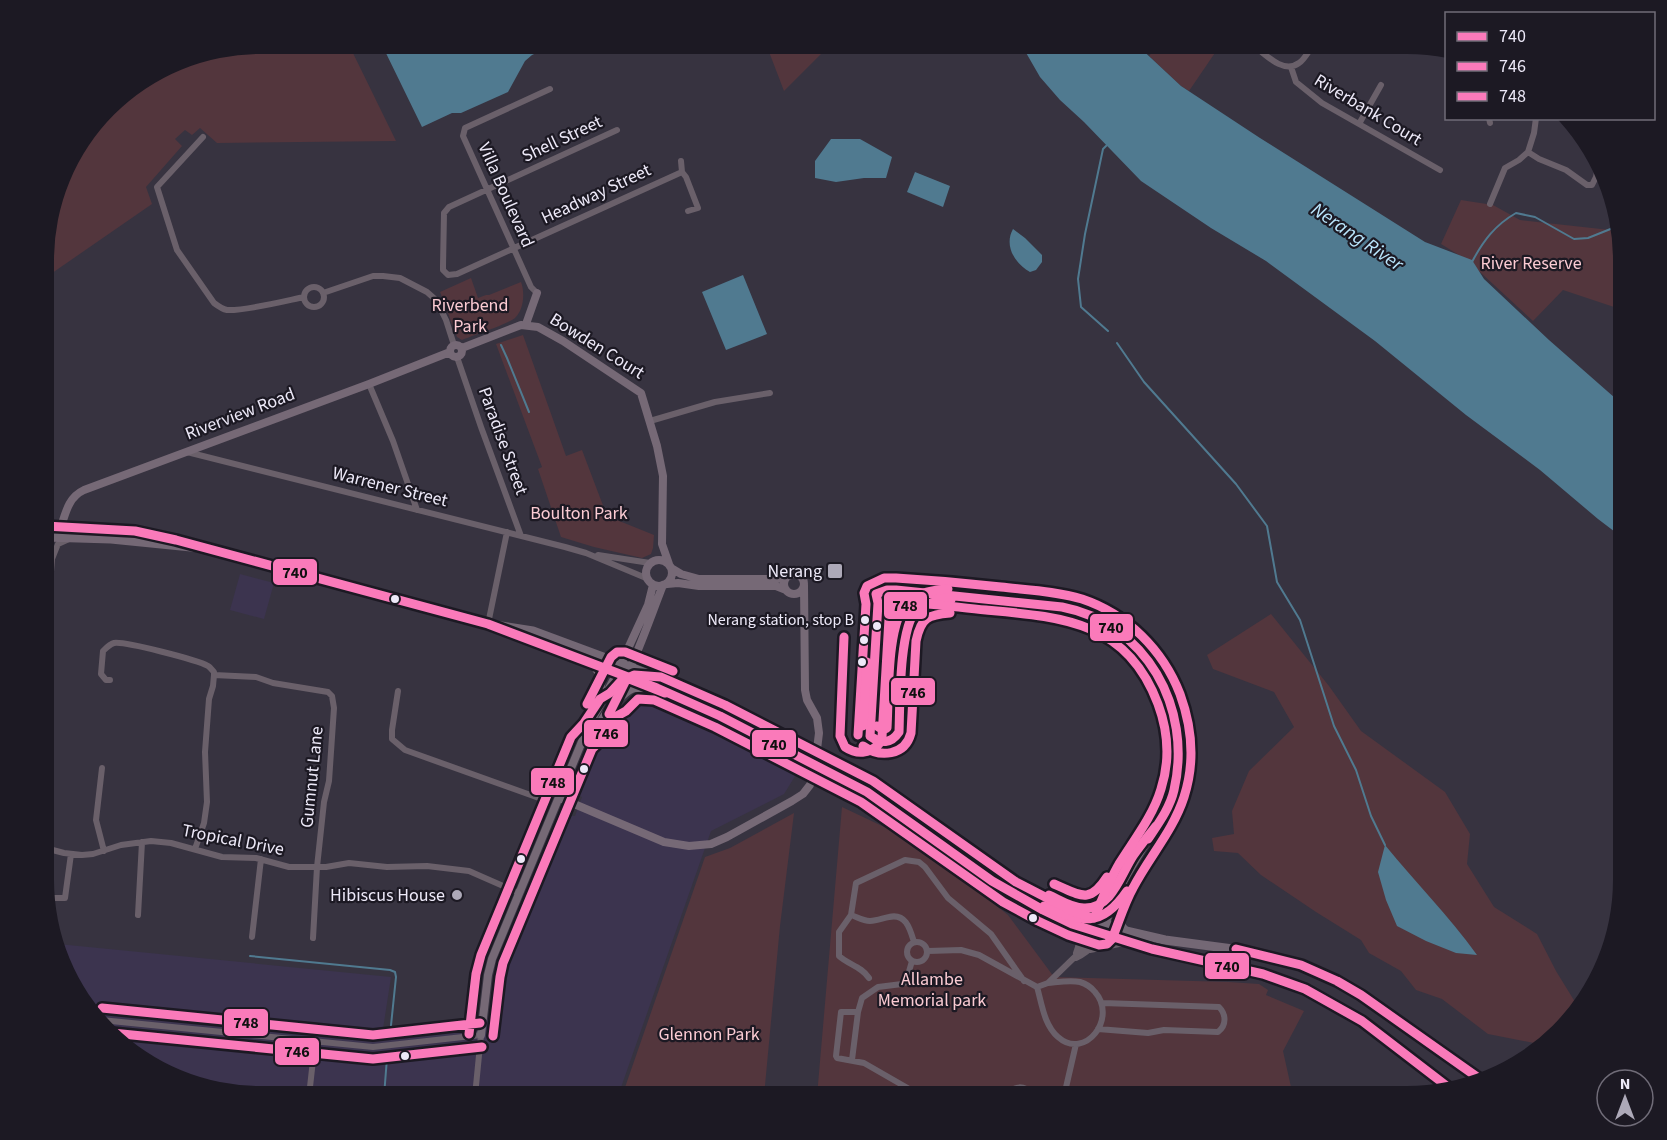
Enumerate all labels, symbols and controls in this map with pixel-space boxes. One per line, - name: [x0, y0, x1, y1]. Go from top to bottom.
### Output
- legend: [1445, 12, 1655, 120]
- text: 740: [1499, 24, 1526, 49]
- text: 746: [1499, 54, 1526, 79]
- street label: Riverbank Court: [1309, 68, 1427, 152]
- text: 748: [1499, 84, 1526, 109]
- street label: Shell Street: [518, 109, 606, 169]
- street label: Villa Boulevard: [472, 139, 540, 251]
- street label: Headway Street: [537, 158, 655, 230]
- water label: Nerang River: [1305, 196, 1410, 279]
- park label: River Reserve: [1480, 251, 1582, 276]
- park label: Riverbend Park: [432, 293, 508, 339]
- street label: Bowden Court: [545, 307, 649, 385]
- street label: Riverview Road: [182, 382, 298, 446]
- street label: Paradise Street: [472, 384, 534, 498]
- street label: Warrener Street: [330, 461, 450, 513]
- park label: Boulton Park: [530, 501, 628, 526]
- line badge: 740: [272, 558, 318, 586]
- place label: Nerang: [768, 559, 822, 584]
- text: 740: [282, 562, 308, 584]
- marker: Nerang: [826, 562, 844, 580]
- line badge: 748: [883, 591, 928, 620]
- unlabelled marker: [389, 593, 401, 605]
- text: 748: [892, 595, 918, 617]
- place label: Nerang station, stop B: [707, 609, 854, 631]
- line badge: 740: [1089, 613, 1134, 642]
- marker: Nerang station, stop B: [859, 614, 871, 626]
- text: 740: [1098, 617, 1124, 639]
- unlabelled marker: [871, 620, 883, 632]
- unlabelled marker: [858, 634, 870, 646]
- unlabelled marker: [856, 656, 868, 668]
- line badge: 746: [890, 677, 936, 706]
- text: 746: [900, 682, 926, 704]
- line badge: 746: [583, 719, 629, 748]
- text: 746: [593, 723, 619, 745]
- street label: Gumnut Lane: [294, 725, 330, 829]
- line badge: 740: [751, 729, 797, 758]
- text: 740: [761, 734, 787, 756]
- unlabelled marker: [578, 763, 590, 775]
- line badge: 748: [530, 767, 575, 796]
- text: 748: [540, 772, 566, 794]
- street label: Tropical Drive: [180, 818, 286, 862]
- unlabelled marker: [515, 853, 527, 865]
- place label: Hibiscus House: [330, 883, 445, 908]
- marker: Hibiscus House: [450, 888, 464, 902]
- unlabelled marker: [1027, 912, 1039, 924]
- line badge: 740: [1204, 952, 1250, 980]
- text: 740: [1214, 956, 1240, 978]
- park label: Allambe Memorial park: [878, 967, 986, 1013]
- line badge: 748: [223, 1008, 269, 1037]
- text: 748: [233, 1012, 259, 1034]
- park label: Glennon Park: [658, 1022, 760, 1047]
- line badge: 746: [274, 1037, 320, 1066]
- text: 746: [284, 1041, 310, 1063]
- unlabelled marker: [399, 1050, 411, 1062]
- north arrow: [1595, 1068, 1655, 1128]
- text: N: [1620, 1073, 1630, 1095]

